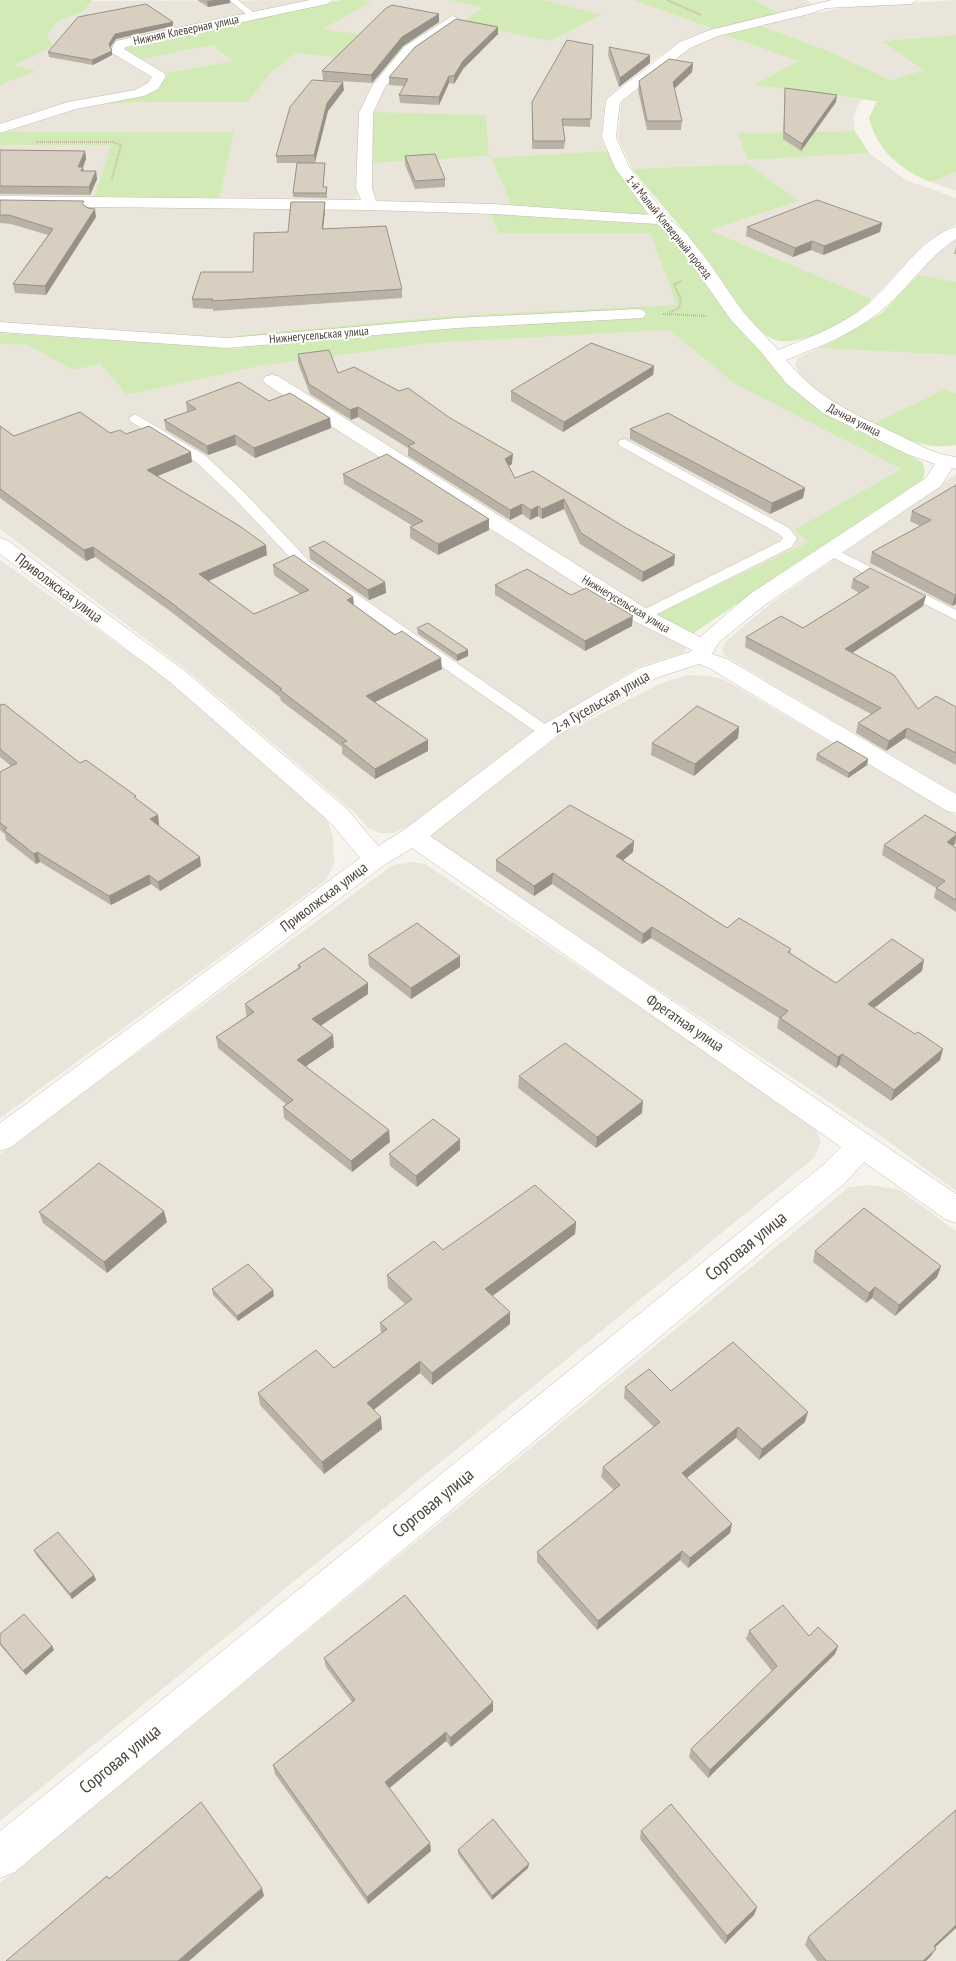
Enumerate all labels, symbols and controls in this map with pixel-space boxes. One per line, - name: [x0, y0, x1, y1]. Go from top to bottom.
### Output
- street label: Нижняя Клеверная улица: [132, 11, 240, 48]
- street label: 1-й Малый Клеверный проезд: [623, 172, 716, 282]
- street label: Нижнегусельская улица: [269, 323, 370, 346]
- street label: Дачная улица: [825, 400, 884, 439]
- street label: Приволжская улица: [12, 549, 107, 627]
- street label: Нижнегусельская улица: [580, 571, 673, 636]
- street label: 2-я Гусельская улица: [549, 666, 653, 737]
- street label: Приволжская улица: [276, 858, 371, 936]
- street label: Фрегатная улица: [643, 990, 728, 1056]
- street label: Сорговая улица: [700, 1206, 791, 1285]
- street label: Сорговая улица: [387, 1463, 478, 1542]
- street label: Сорговая улица: [74, 1719, 165, 1798]

